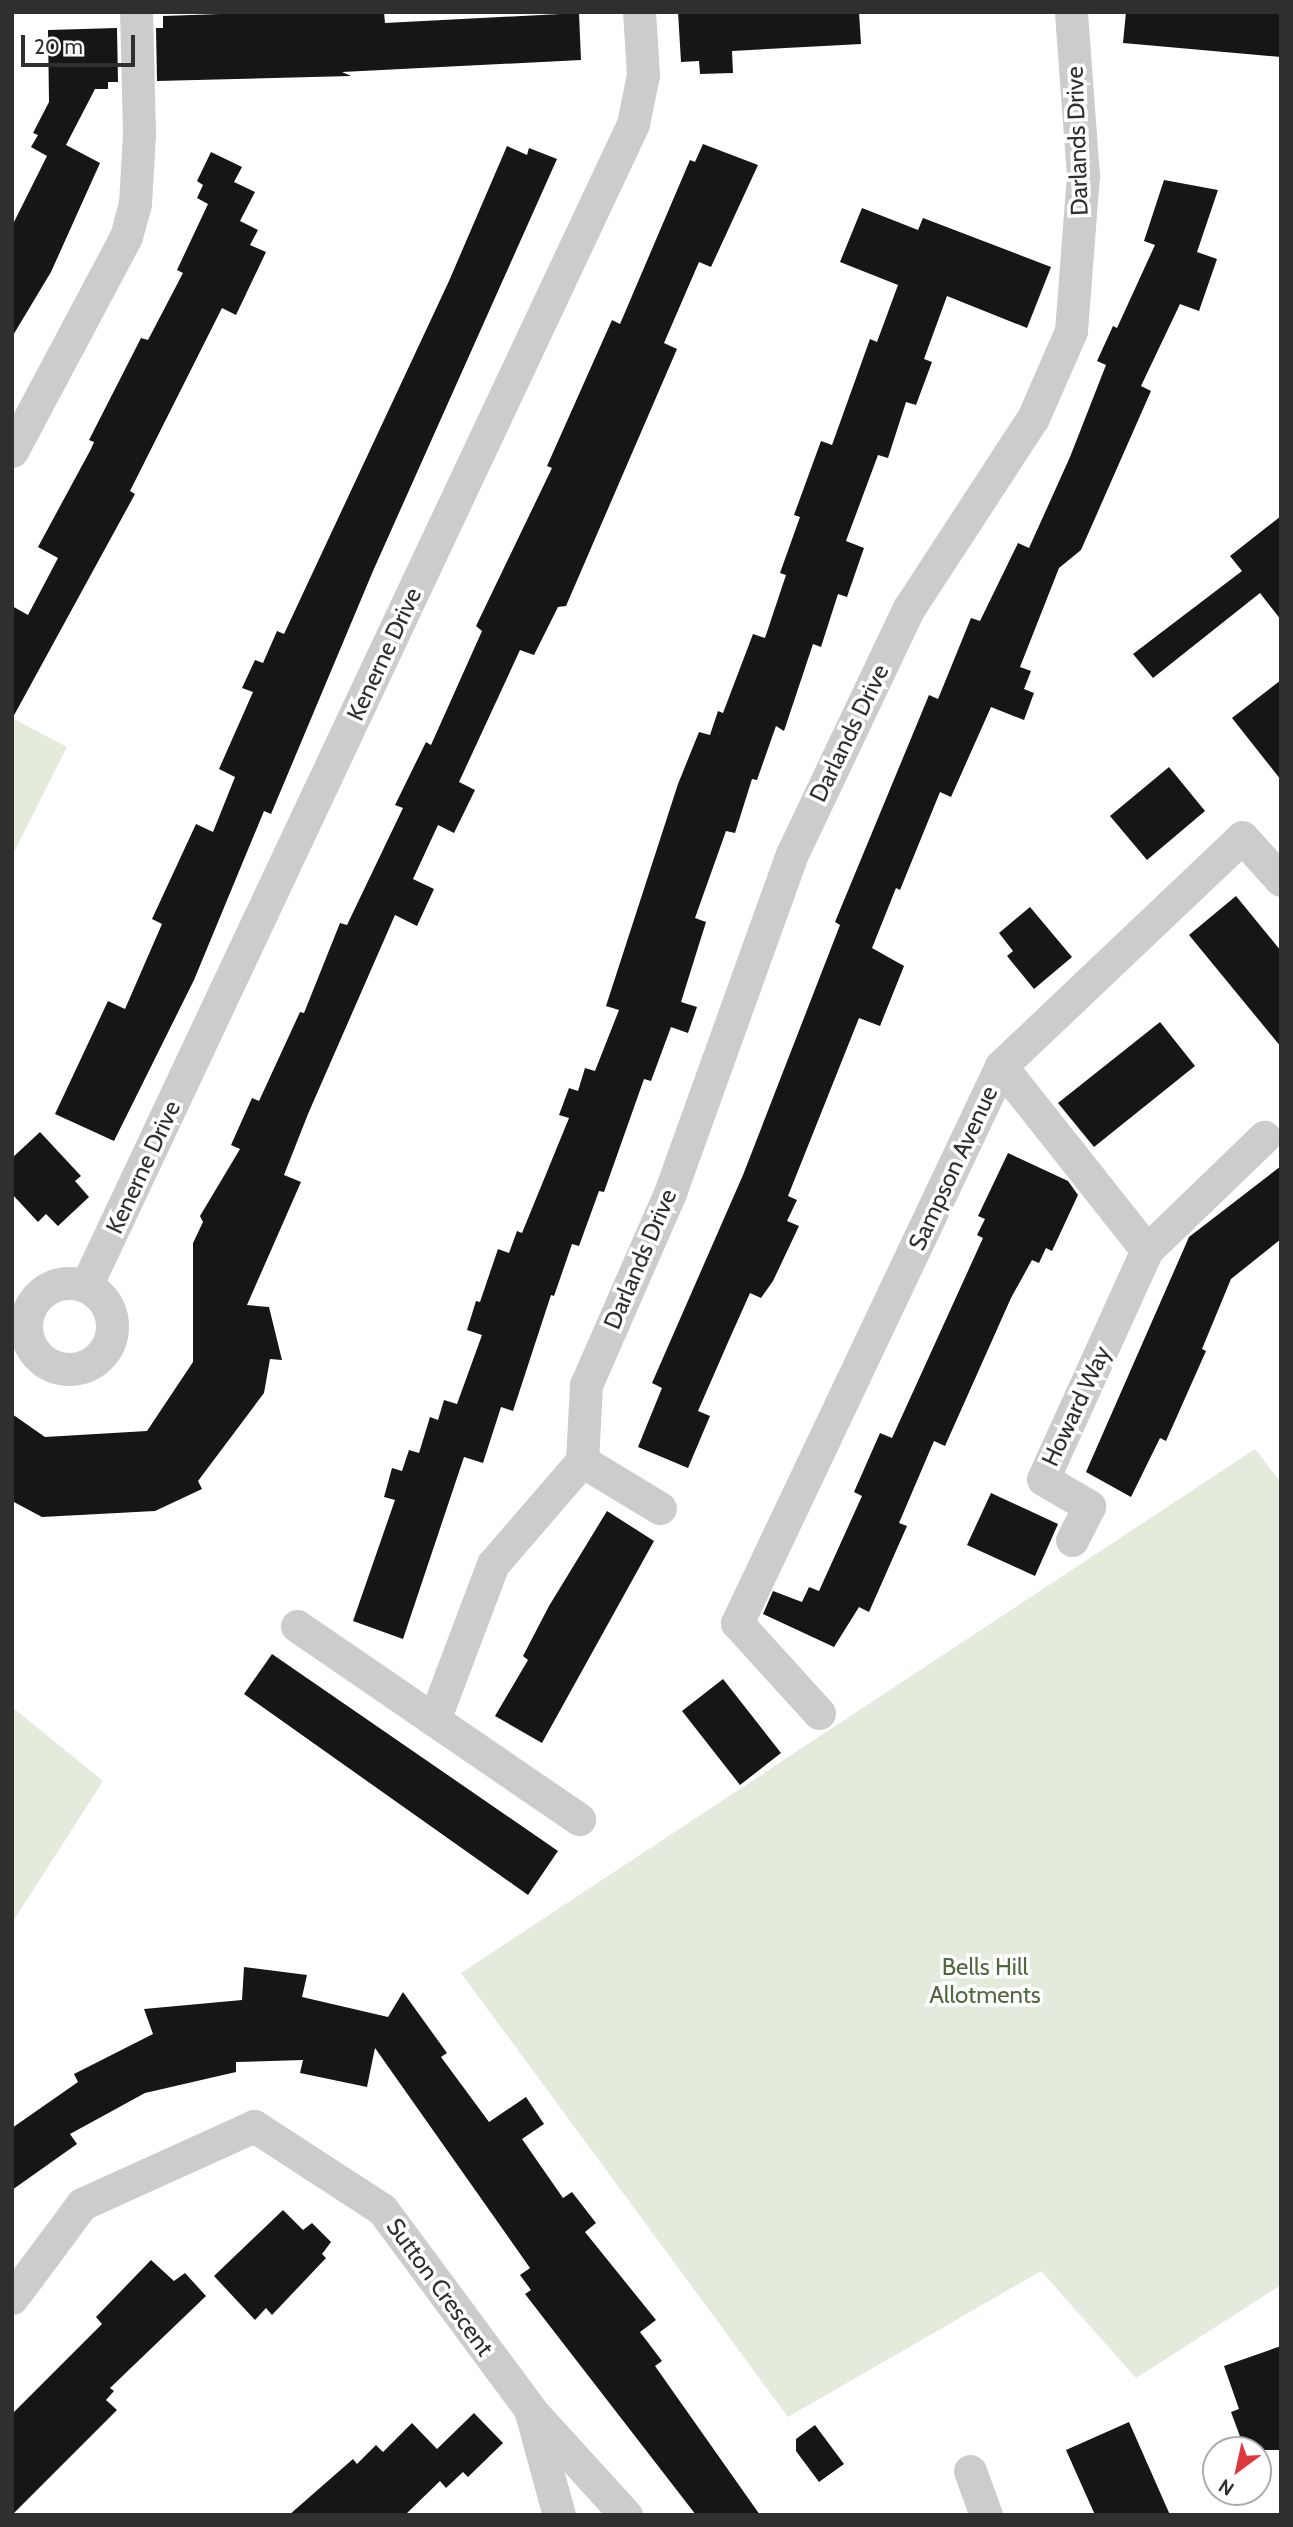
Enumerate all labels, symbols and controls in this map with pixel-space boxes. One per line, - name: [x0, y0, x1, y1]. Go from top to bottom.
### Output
- scale bar: [24, 21, 138, 65]
- text: 20 m: [34, 34, 83, 59]
- street label: Darlands Drive: [1060, 66, 1094, 216]
- street label: Kenerne Drive: [341, 583, 427, 725]
- street label: Darlands Drive: [803, 660, 895, 806]
- street label: Sampson Avenue: [902, 1081, 1004, 1255]
- street label: Kenerne Drive: [100, 1096, 186, 1238]
- street label: Darlands Drive: [598, 1185, 682, 1333]
- street label: Howard Way: [1036, 1341, 1116, 1471]
- park label: Bells Hill Allotments: [929, 1953, 1041, 2009]
- street label: Sutton Crescent: [380, 2213, 500, 2361]
- north arrow: [1202, 2436, 1272, 2506]
- text: N: [1214, 2474, 1238, 2501]

